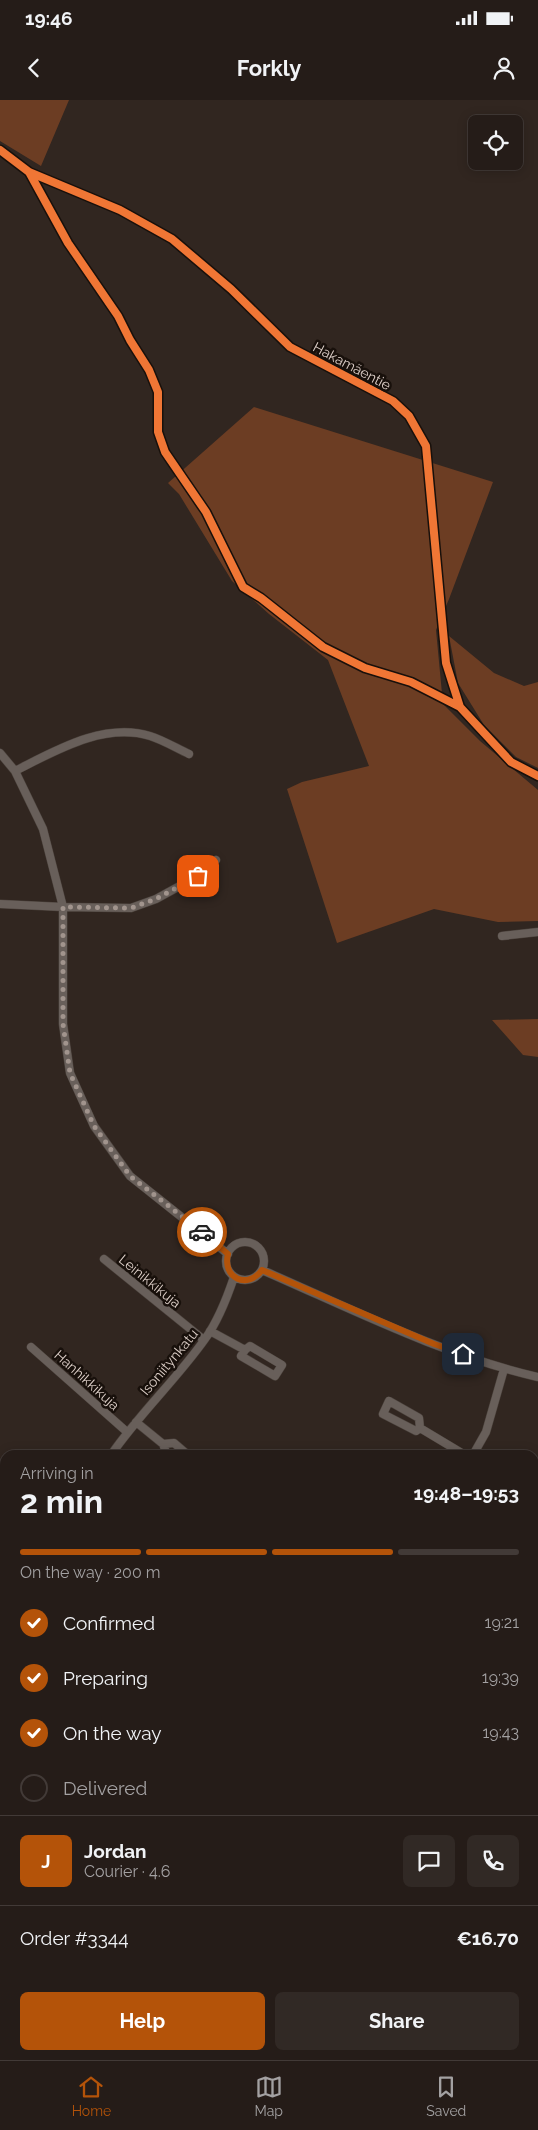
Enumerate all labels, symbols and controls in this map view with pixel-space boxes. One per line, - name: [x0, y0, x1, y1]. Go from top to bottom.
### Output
- text: 19:46: [25, 7, 73, 29]
- icon: back: [20, 54, 48, 82]
- icon: person: [490, 54, 518, 82]
- text: Forkly: [237, 55, 301, 81]
- map controls: [468, 115, 523, 170]
- button: locate: [468, 115, 523, 170]
- street label: Hakamäentie: [310, 339, 394, 393]
- pin: [177, 855, 219, 897]
- icon: bag: [184, 862, 212, 890]
- courier: [177, 1207, 227, 1257]
- icon: car: [188, 1218, 216, 1246]
- street label: Leinikkikuja: [116, 1251, 184, 1311]
- street label: Isoniitynkatu: [137, 1326, 201, 1398]
- pin: [442, 1333, 484, 1375]
- icon: home: [449, 1340, 477, 1368]
- street label: Hanhikkikuja: [51, 1347, 123, 1413]
- text: Arriving in: [20, 1464, 94, 1483]
- text: 19:48–19:53: [414, 1482, 519, 1504]
- text: 2 min: [20, 1483, 103, 1520]
- text: On the way · 200 m: [20, 1563, 160, 1582]
- icon: check: [20, 1609, 48, 1637]
- text: Confirmed: [63, 1612, 155, 1634]
- text: 19:21: [485, 1613, 519, 1632]
- icon: check: [20, 1664, 48, 1692]
- text: Preparing: [63, 1667, 148, 1689]
- text: 19:39: [482, 1668, 519, 1687]
- icon: check: [20, 1719, 48, 1747]
- text: On the way: [63, 1722, 162, 1744]
- text: 19:43: [482, 1723, 519, 1742]
- text: Delivered: [63, 1777, 147, 1799]
- button: chat: [403, 1835, 455, 1887]
- button: phone: [467, 1835, 519, 1887]
- text: Jordan: [84, 1840, 147, 1862]
- text: J: [41, 1850, 51, 1872]
- text: Courier · 4.6: [84, 1862, 170, 1881]
- text: Order #3344: [20, 1927, 129, 1949]
- text: €16.70: [457, 1927, 519, 1949]
- button: Help: [20, 1992, 265, 2050]
- button: Share: [275, 1992, 519, 2050]
- tab: Home: [72, 2073, 111, 2119]
- tab: Map: [255, 2073, 283, 2119]
- tab: Saved: [426, 2073, 466, 2119]

